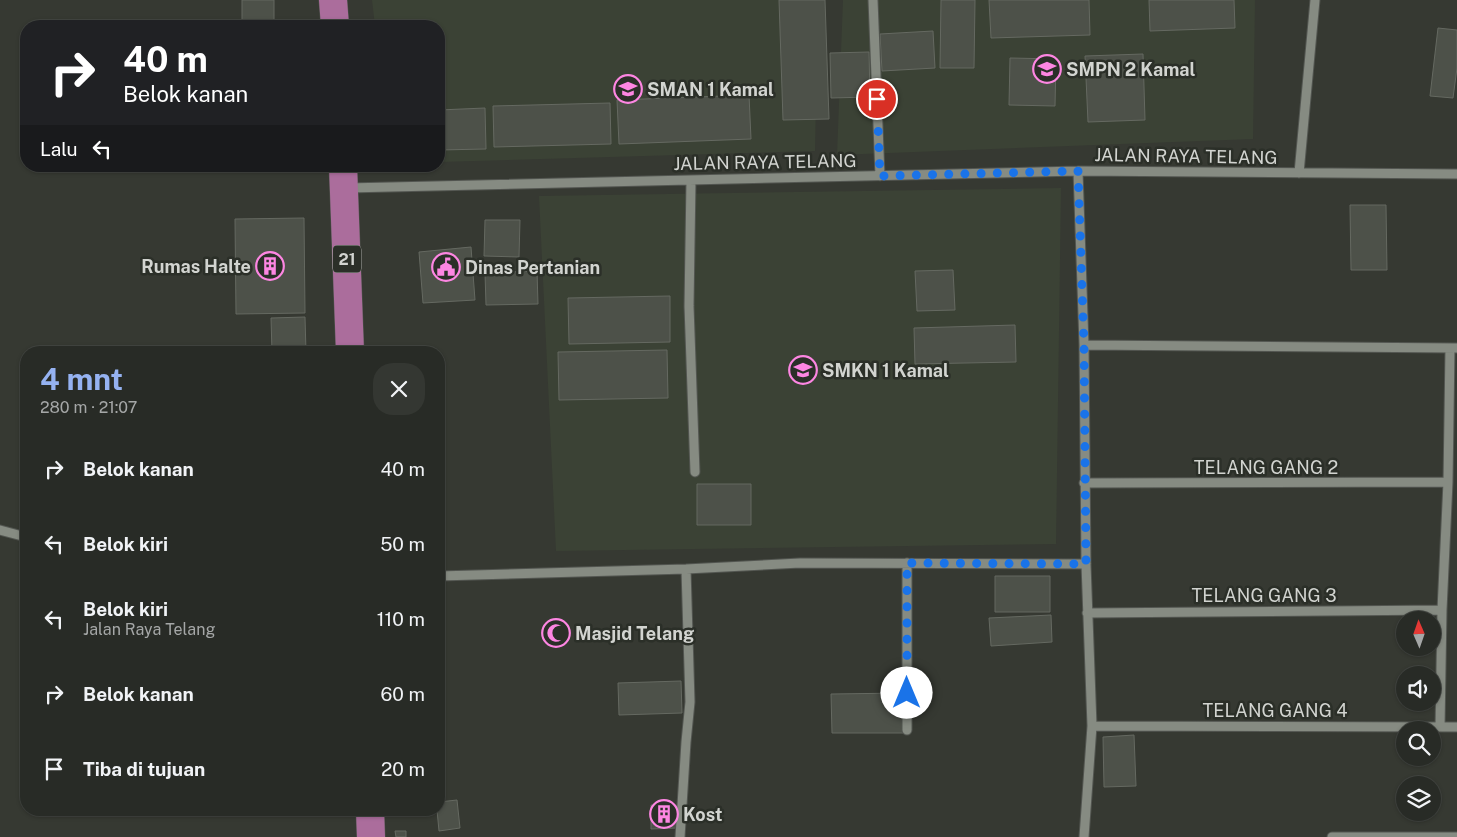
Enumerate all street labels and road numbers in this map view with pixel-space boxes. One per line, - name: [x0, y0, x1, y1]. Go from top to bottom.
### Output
- street label: JALAN RAYA TELANG: [1094, 144, 1278, 168]
- street label: JALAN RAYA TELANG: [673, 150, 857, 174]
- road number: 21: [333, 245, 361, 272]
- street label: TELANG GANG 2: [1194, 457, 1338, 478]
- street label: TELANG GANG 3: [1191, 585, 1337, 606]
- street label: TELANG GANG 4: [1202, 700, 1348, 721]

